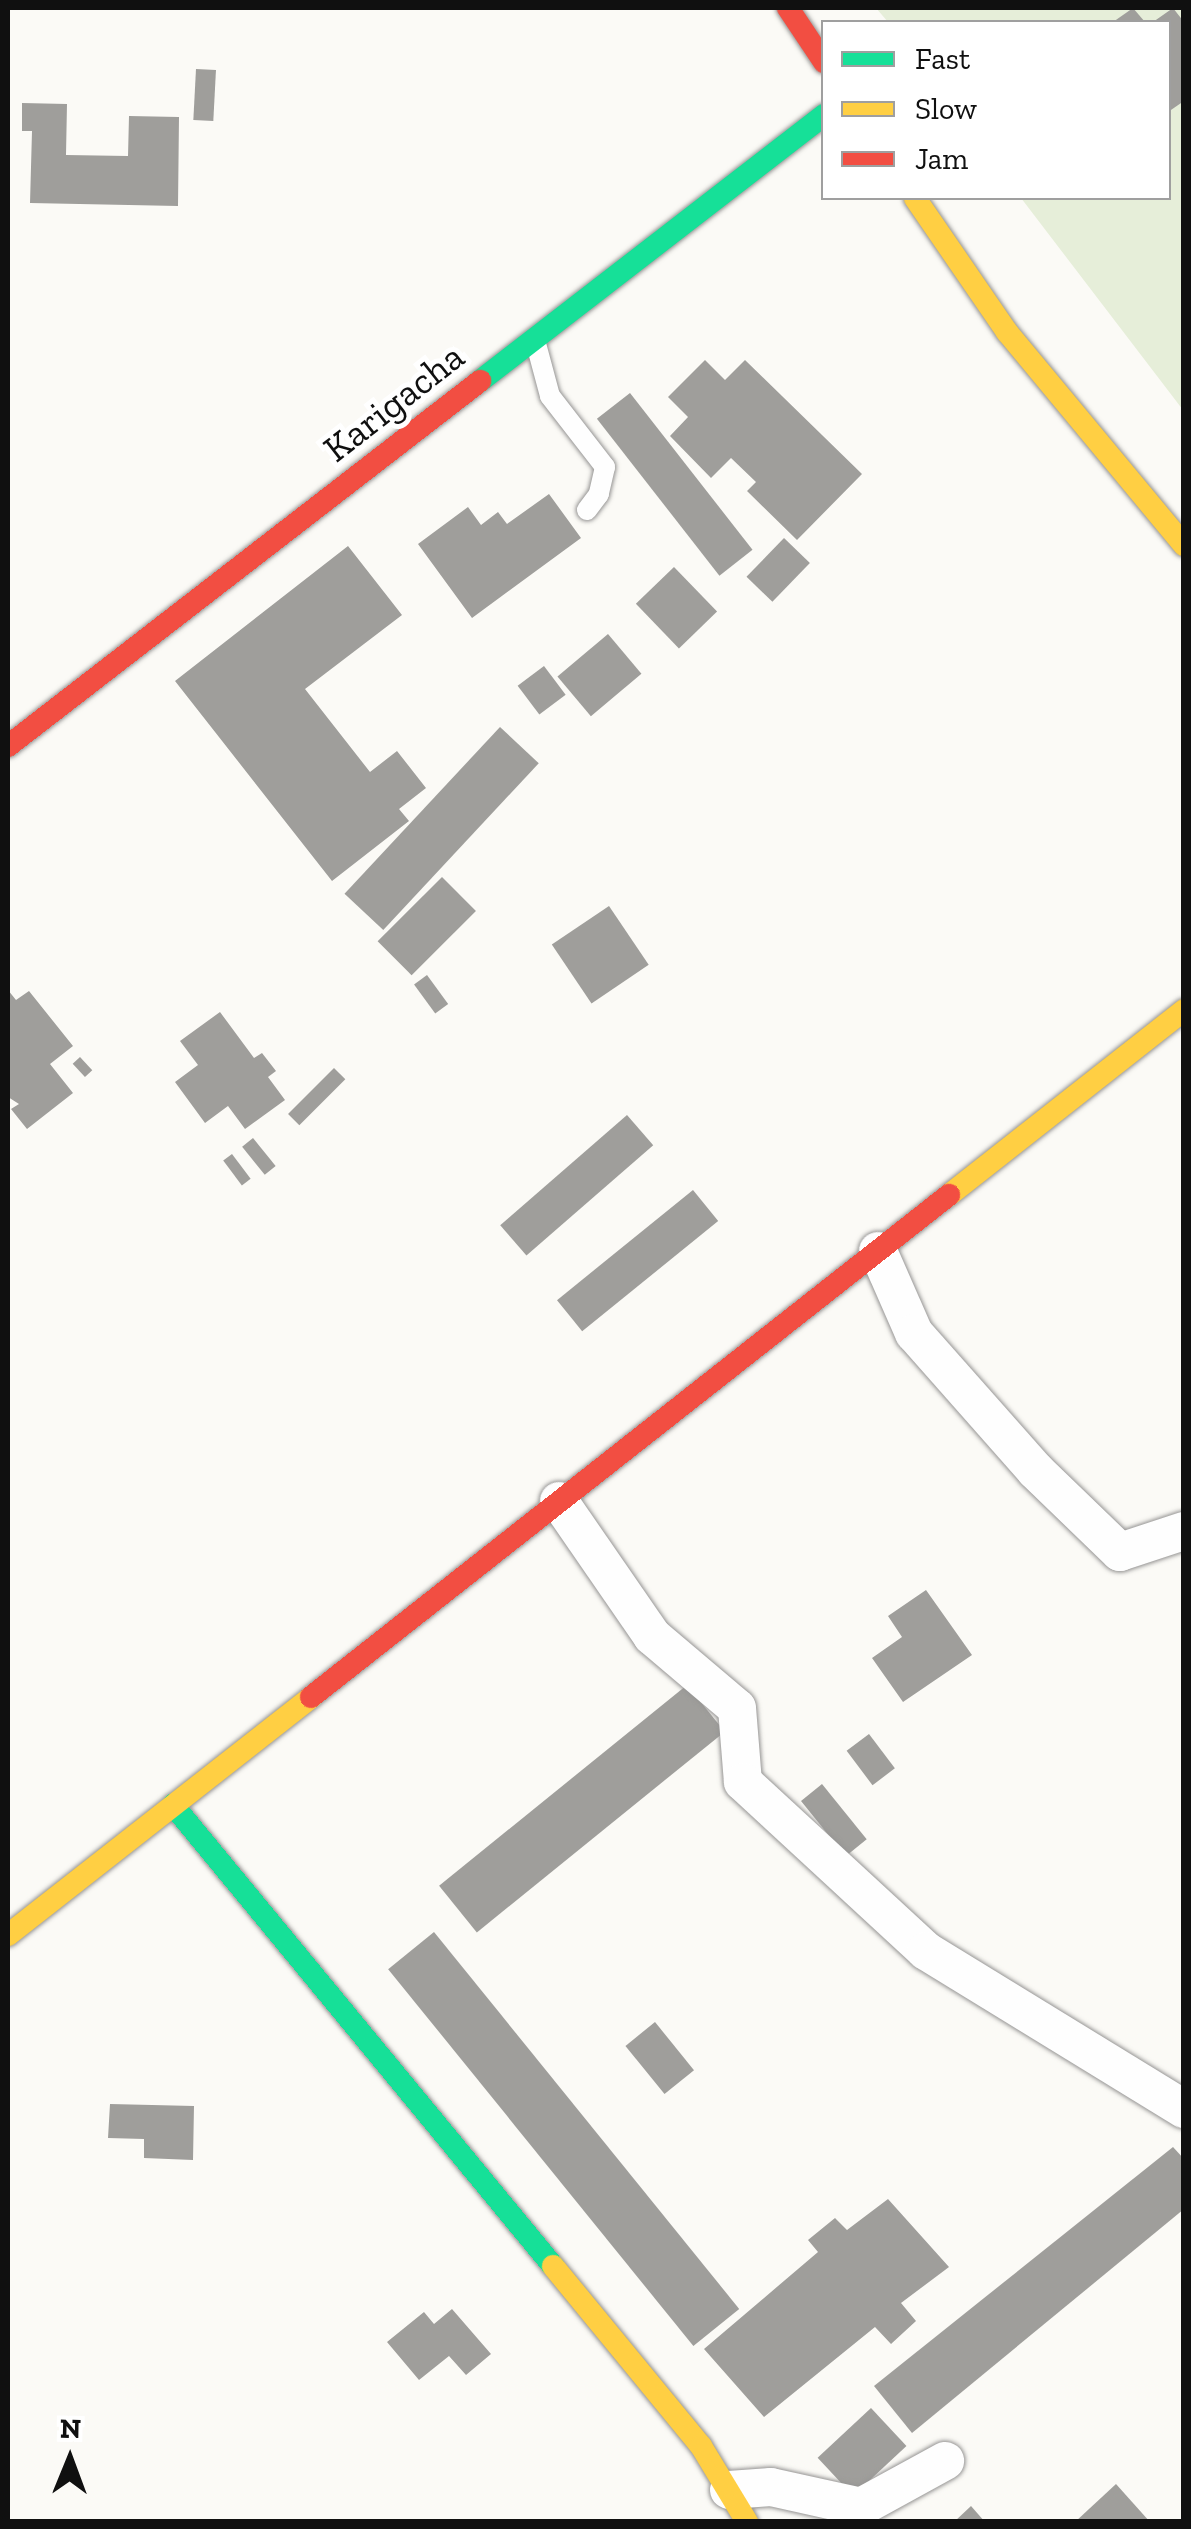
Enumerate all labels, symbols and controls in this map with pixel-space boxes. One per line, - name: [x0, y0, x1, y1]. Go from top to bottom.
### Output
- legend: [821, 20, 1171, 200]
- text: Fast: [915, 41, 970, 77]
- text: Slow: [915, 91, 977, 127]
- text: Jam: [915, 141, 968, 177]
- street label: Karigacha: [315, 334, 473, 472]
- north arrow: [20, 2409, 120, 2509]
- text: N: [60, 2412, 81, 2445]

